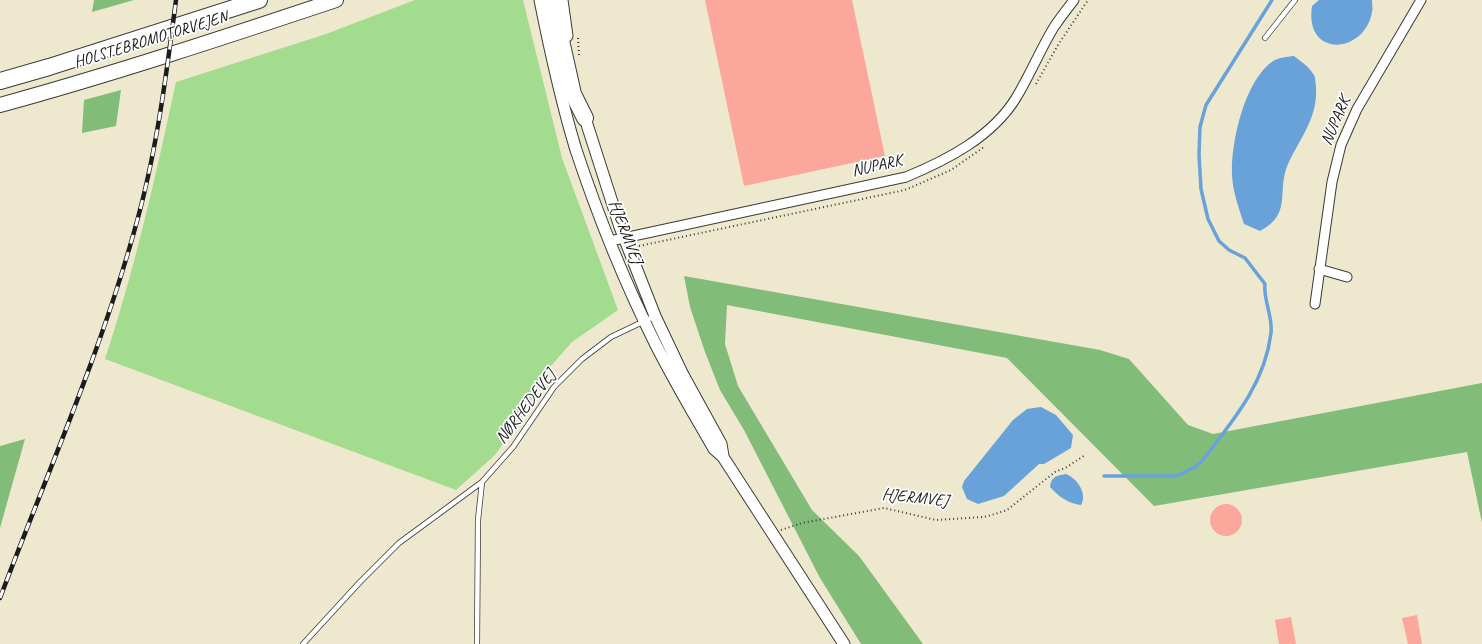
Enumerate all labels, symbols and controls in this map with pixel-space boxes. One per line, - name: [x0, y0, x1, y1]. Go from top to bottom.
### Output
- street label: HOLSTEBROMOTORVEJEN: [72, 7, 230, 73]
- street label: NUPARK: [1317, 93, 1355, 149]
- street label: NUPARK: [850, 150, 904, 182]
- street label: HJERMVEJ: [604, 197, 646, 267]
- street label: NØRHEDEVEJ: [492, 366, 560, 448]
- street label: HJERMVEJ: [881, 484, 949, 512]

